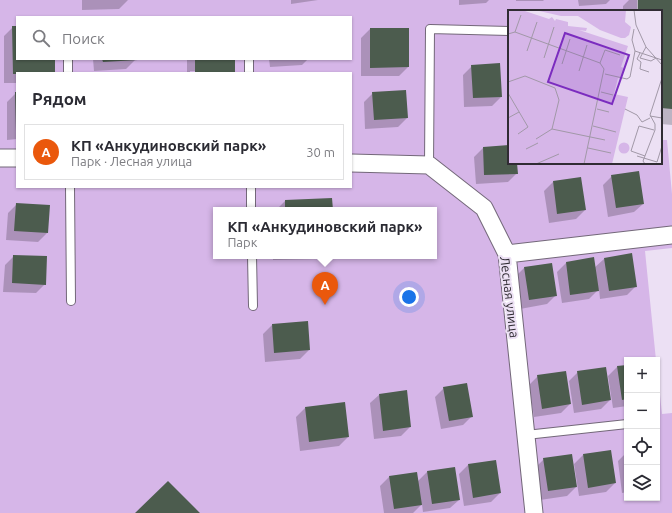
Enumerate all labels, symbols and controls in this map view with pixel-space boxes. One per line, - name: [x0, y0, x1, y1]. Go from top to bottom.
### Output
- inset map: [508, 10, 662, 164]
- search box: [16, 16, 352, 60]
- icon: search: [30, 27, 52, 49]
- text: Поиск: [62, 30, 105, 47]
- text: Рядом: [32, 89, 87, 108]
- text: КП «Анкудиновский парк»: [71, 137, 266, 154]
- text: A: [41, 145, 51, 159]
- text: 30 m: [306, 145, 335, 159]
- text: Парк · Лесная улица: [71, 154, 192, 168]
- popup: [213, 207, 437, 259]
- text: КП «Анкудиновский парк»: [227, 218, 423, 235]
- text: Парк: [227, 235, 257, 249]
- street label: Лесная улица: [498, 255, 522, 339]
- pin: A: [312, 272, 338, 305]
- your location: [399, 287, 419, 307]
- map controls: [624, 357, 660, 501]
- button: +: [624, 357, 660, 393]
- button: −: [624, 393, 660, 429]
- button: locate: [624, 429, 660, 465]
- button: layers: [624, 465, 660, 501]

